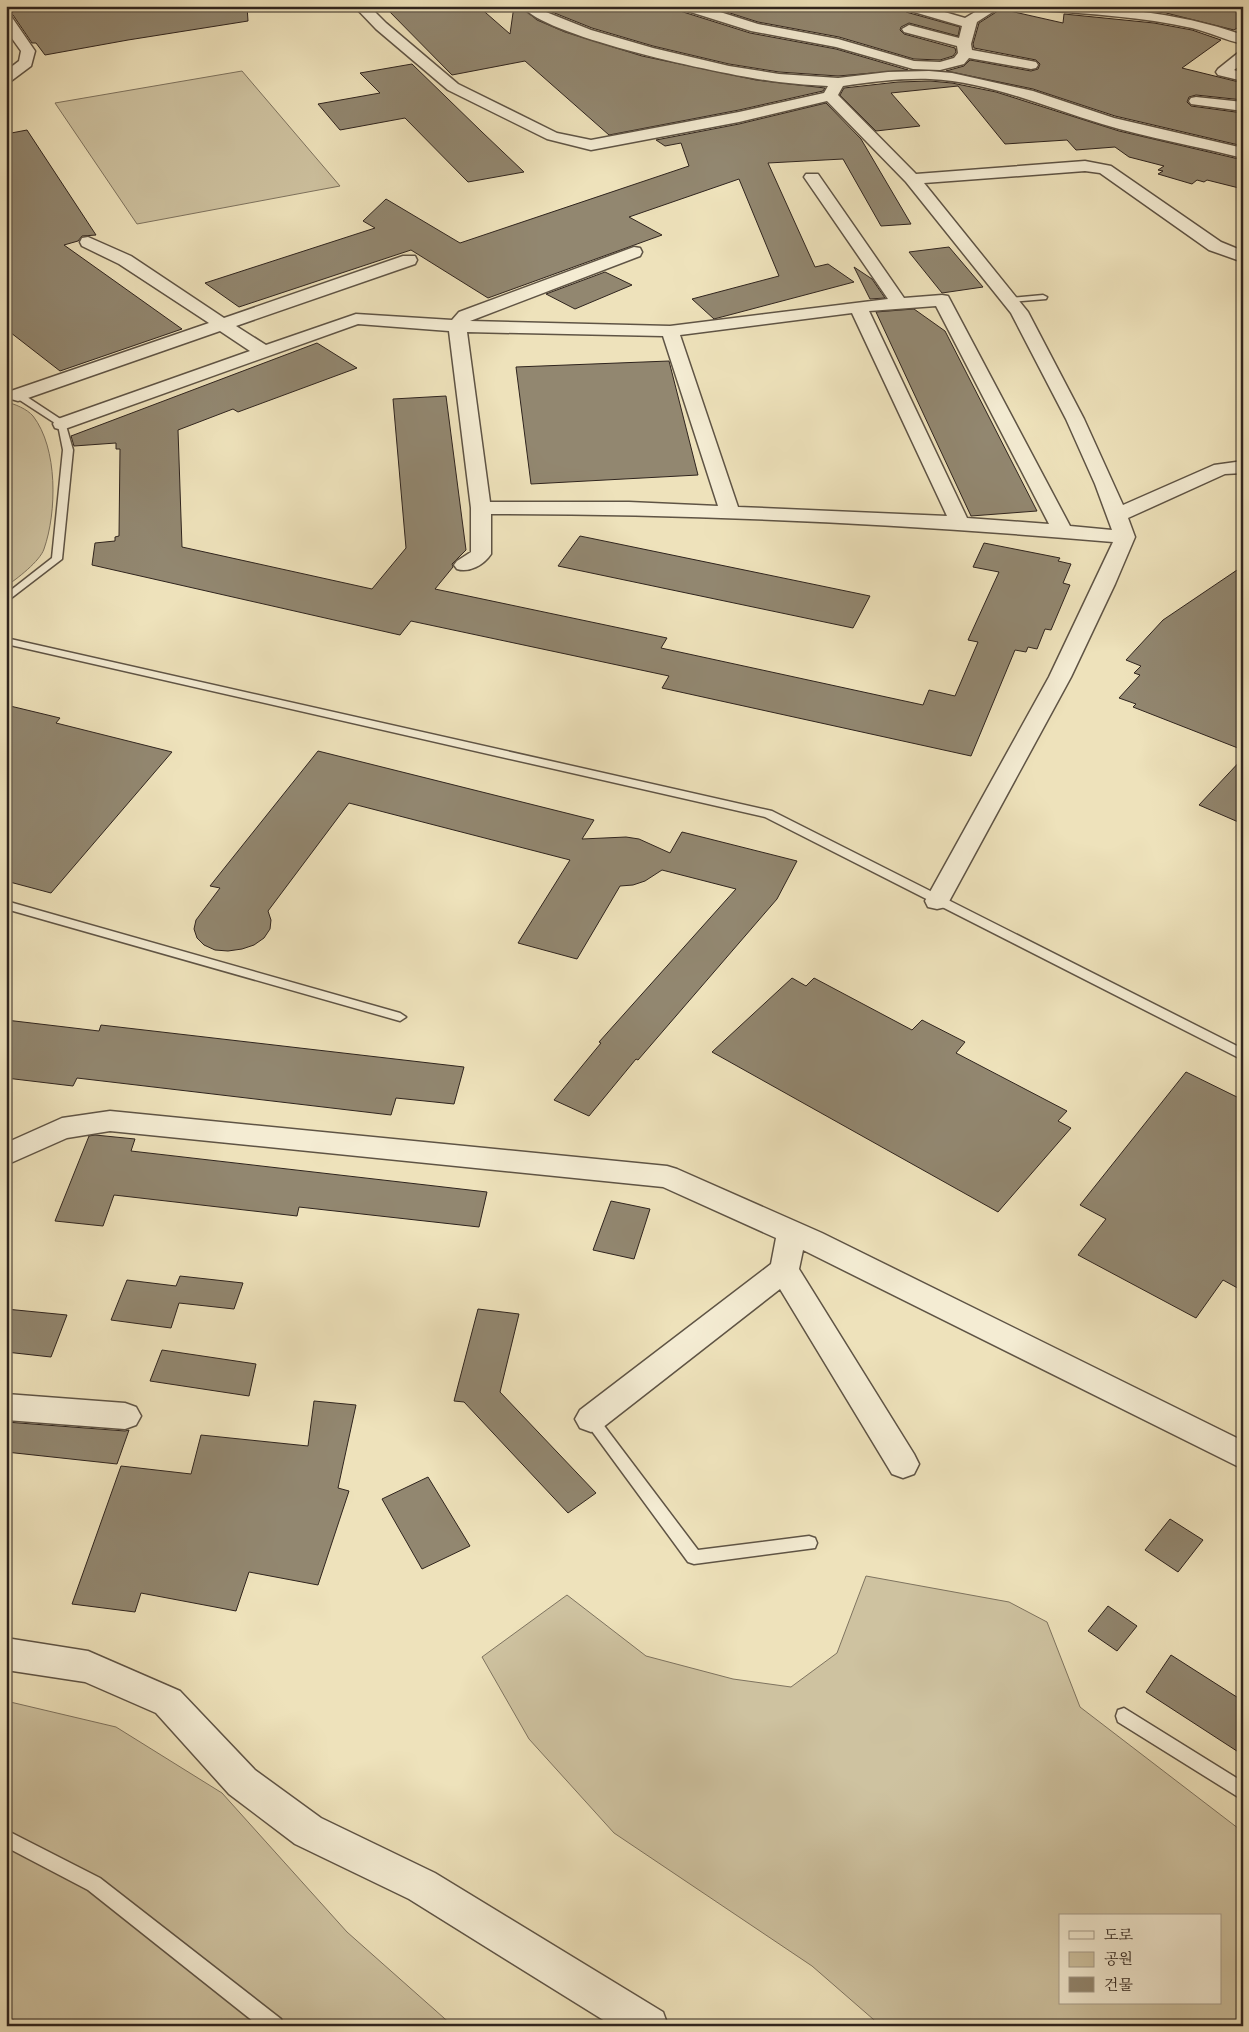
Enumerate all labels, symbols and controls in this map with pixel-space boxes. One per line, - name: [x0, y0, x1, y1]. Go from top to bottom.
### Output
- legend: [1059, 1914, 1222, 2004]
- text: 도로: [1104, 1926, 1133, 1944]
- text: 공원: [1104, 1950, 1133, 1968]
- text: 건물: [1104, 1976, 1133, 1994]

